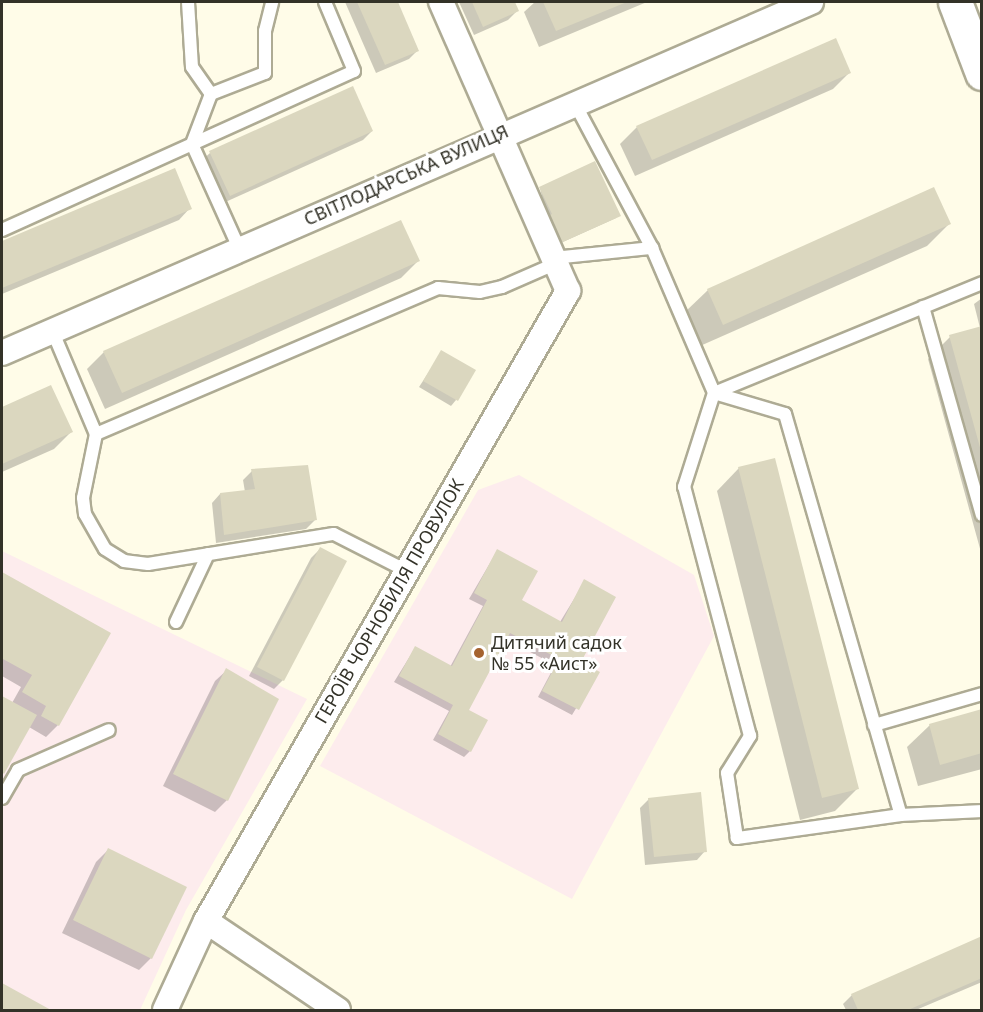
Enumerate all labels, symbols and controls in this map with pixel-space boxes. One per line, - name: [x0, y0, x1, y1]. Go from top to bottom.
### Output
- street label: СВІТЛОДАРСЬКА ВУЛИЦЯ: [300, 120, 512, 230]
- street label: ГЕРОЇВ ЧОРНОБИЛЯ ПРОВУЛОК: [310, 475, 468, 727]
- place label: Дитячий садок № 55 «Аист»: [491, 632, 622, 674]
- marker: Дитячий садок № 55 «Аист»: [472, 646, 486, 660]

